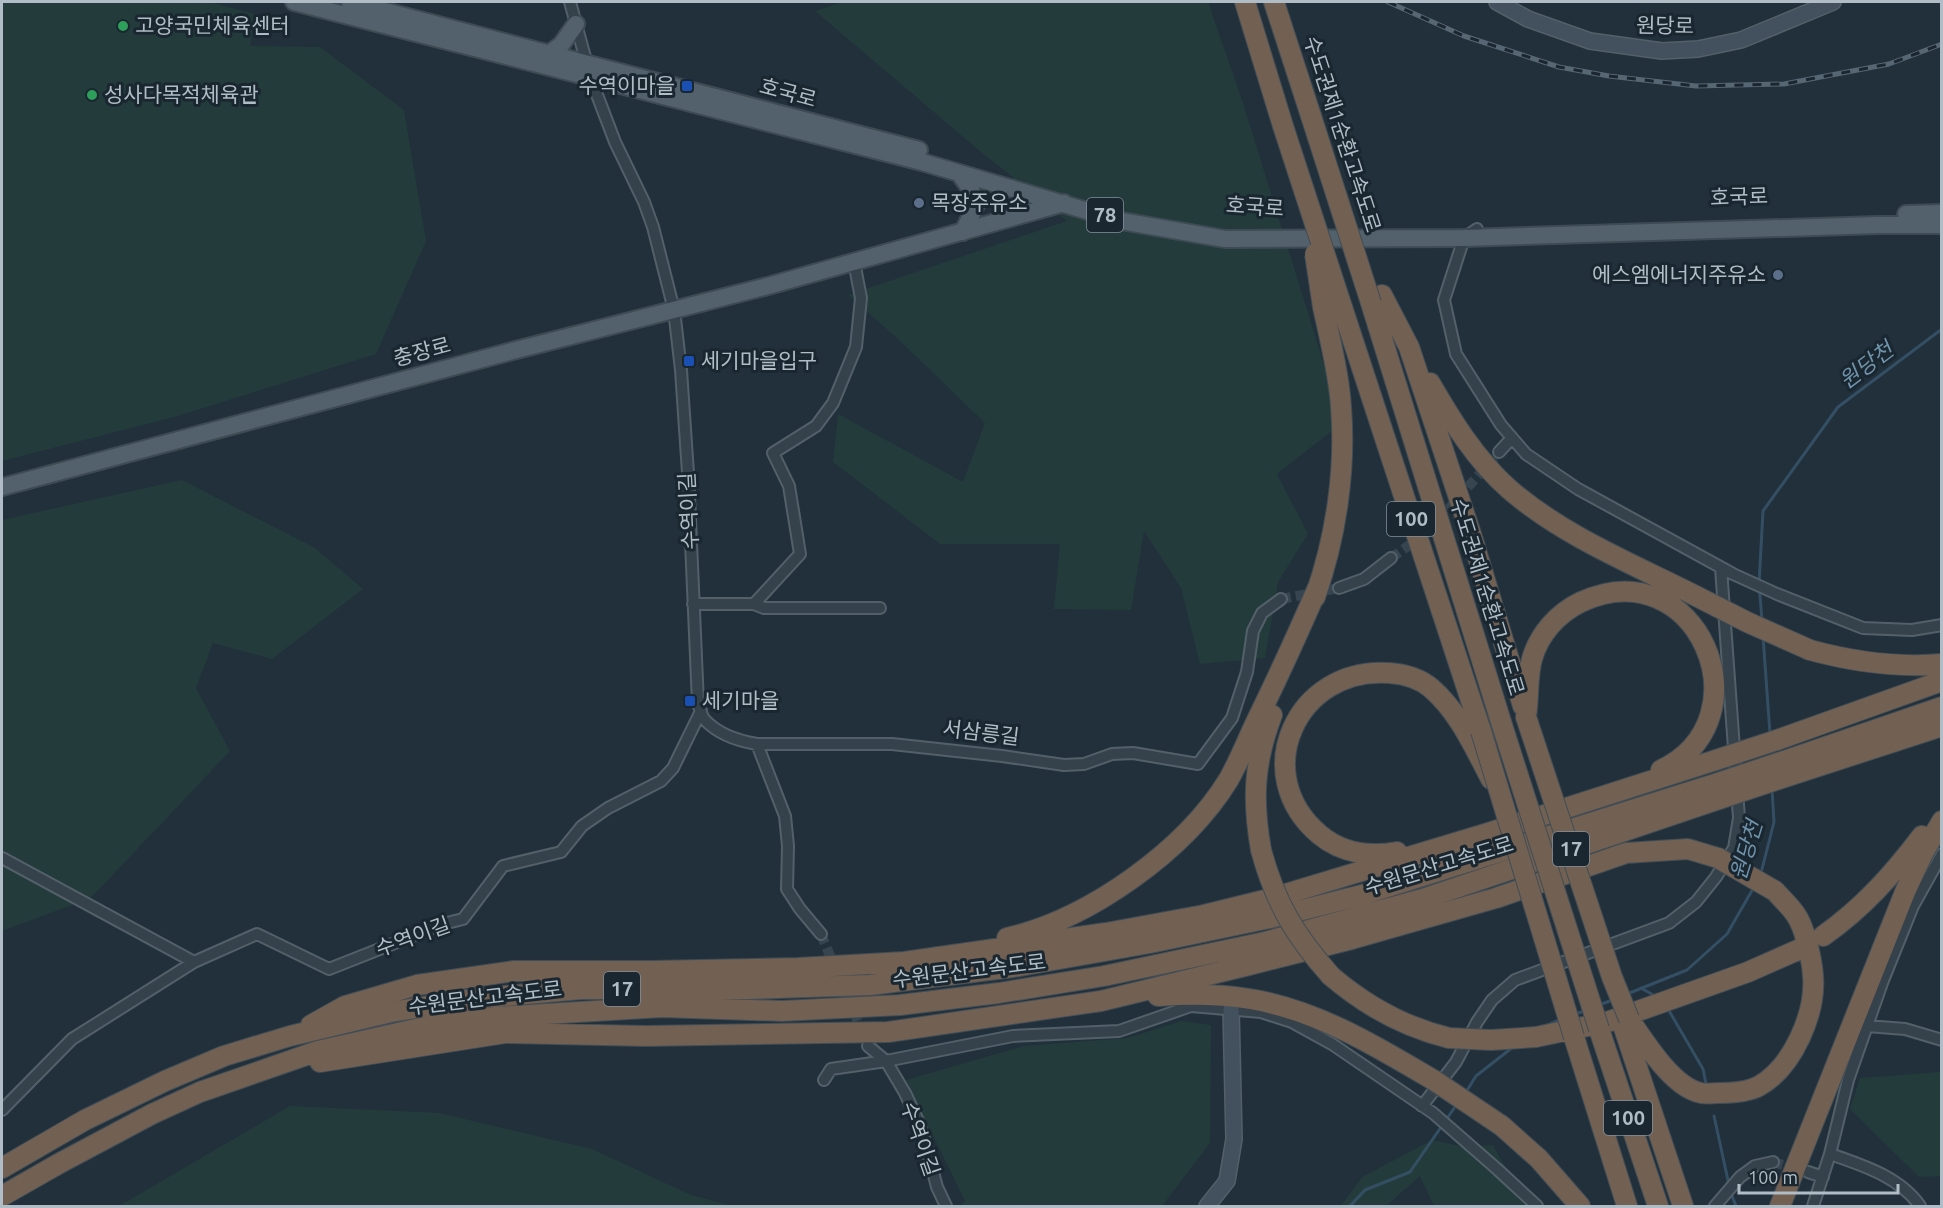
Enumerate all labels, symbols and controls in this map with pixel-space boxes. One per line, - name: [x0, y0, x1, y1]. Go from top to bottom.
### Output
- street label: 원당로: [1636, 12, 1694, 38]
- place label: 고양국민체육센터: [135, 13, 290, 37]
- marker: 고양국민체육센터: [116, 19, 130, 33]
- street label: 수도권제1순환고속도로: [1300, 32, 1386, 235]
- place label: 수역이마을: [578, 73, 675, 97]
- street label: 호국로: [757, 73, 819, 111]
- marker: 수역이마을: [680, 79, 694, 93]
- place label: 성사다목적체육관: [104, 82, 259, 106]
- marker: 성사다목적체육관: [85, 88, 99, 102]
- street label: 호국로: [1710, 183, 1768, 209]
- place label: 목장주유소: [931, 190, 1028, 214]
- street label: 호국로: [1225, 192, 1285, 220]
- marker: 목장주유소: [912, 196, 926, 210]
- road number: 78: [1087, 198, 1123, 232]
- place label: 에스엠에너지주유소: [1592, 262, 1766, 286]
- marker: 에스엠에너지주유소: [1771, 268, 1785, 282]
- street label: 충장로: [391, 332, 453, 370]
- water label: 원당천: [1834, 335, 1900, 393]
- place label: 세기마을입구: [701, 348, 817, 372]
- marker: 세기마을입구: [682, 354, 696, 368]
- street label: 수역이길: [674, 472, 702, 550]
- street label: 수도권제1순환고속도로: [1447, 495, 1529, 698]
- road number: 100: [1387, 502, 1435, 536]
- place label: 세기마을: [702, 688, 779, 712]
- marker: 세기마을: [683, 694, 697, 708]
- street label: 서삼릉길: [941, 715, 1021, 749]
- water label: 원당천: [1725, 815, 1767, 883]
- street label: 수원문산고속도로: [1361, 831, 1516, 899]
- road number: 17: [1553, 832, 1589, 866]
- street label: 수역이길: [372, 912, 453, 961]
- street label: 수원문산고속도로: [891, 949, 1047, 991]
- road number: 17: [604, 972, 640, 1006]
- street label: 수원문산고속도로: [407, 976, 563, 1018]
- street label: 수역이길: [897, 1098, 945, 1179]
- road number: 100: [1604, 1101, 1652, 1135]
- scale bar: [1739, 1157, 1898, 1195]
- text: 100 m: [1748, 1167, 1798, 1187]

